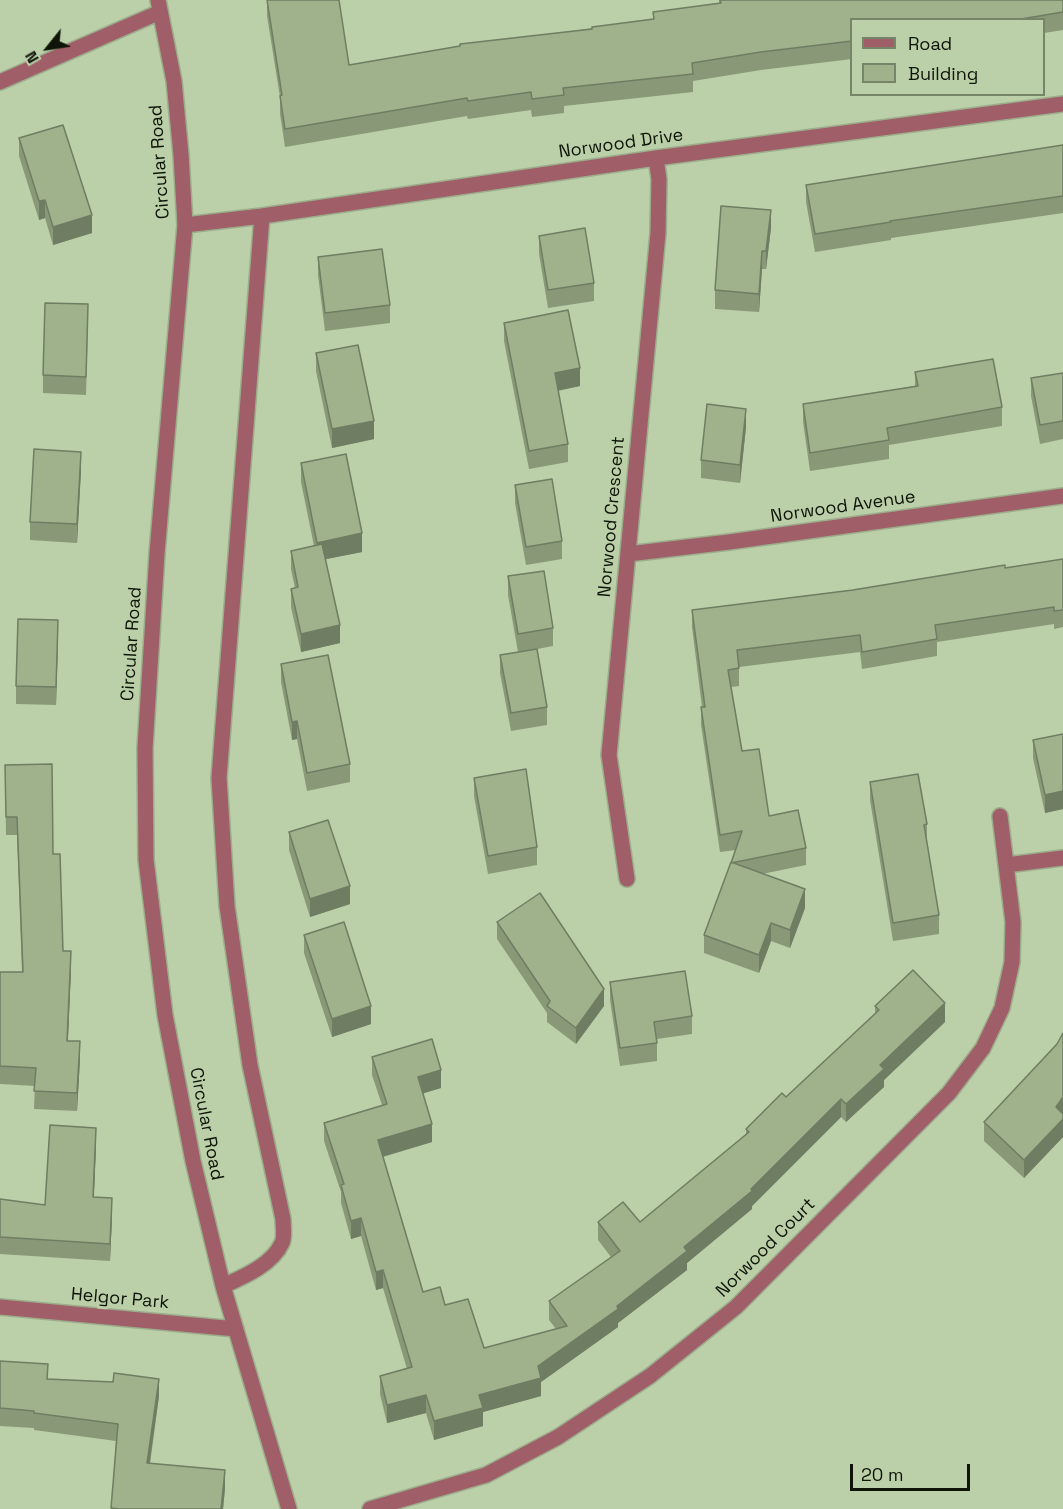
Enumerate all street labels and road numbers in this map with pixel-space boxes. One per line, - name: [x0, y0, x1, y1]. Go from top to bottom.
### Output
- street label: Circular Road: [145, 104, 175, 220]
- street label: Norwood Drive: [557, 125, 685, 163]
- street label: Norwood Crescent: [594, 436, 630, 598]
- street label: Norwood Avenue: [769, 486, 917, 528]
- street label: Circular Road: [117, 586, 147, 702]
- street label: Circular Road: [184, 1066, 228, 1182]
- street label: Norwood Court: [712, 1194, 820, 1302]
- street label: Helgor Park: [70, 1284, 170, 1314]

